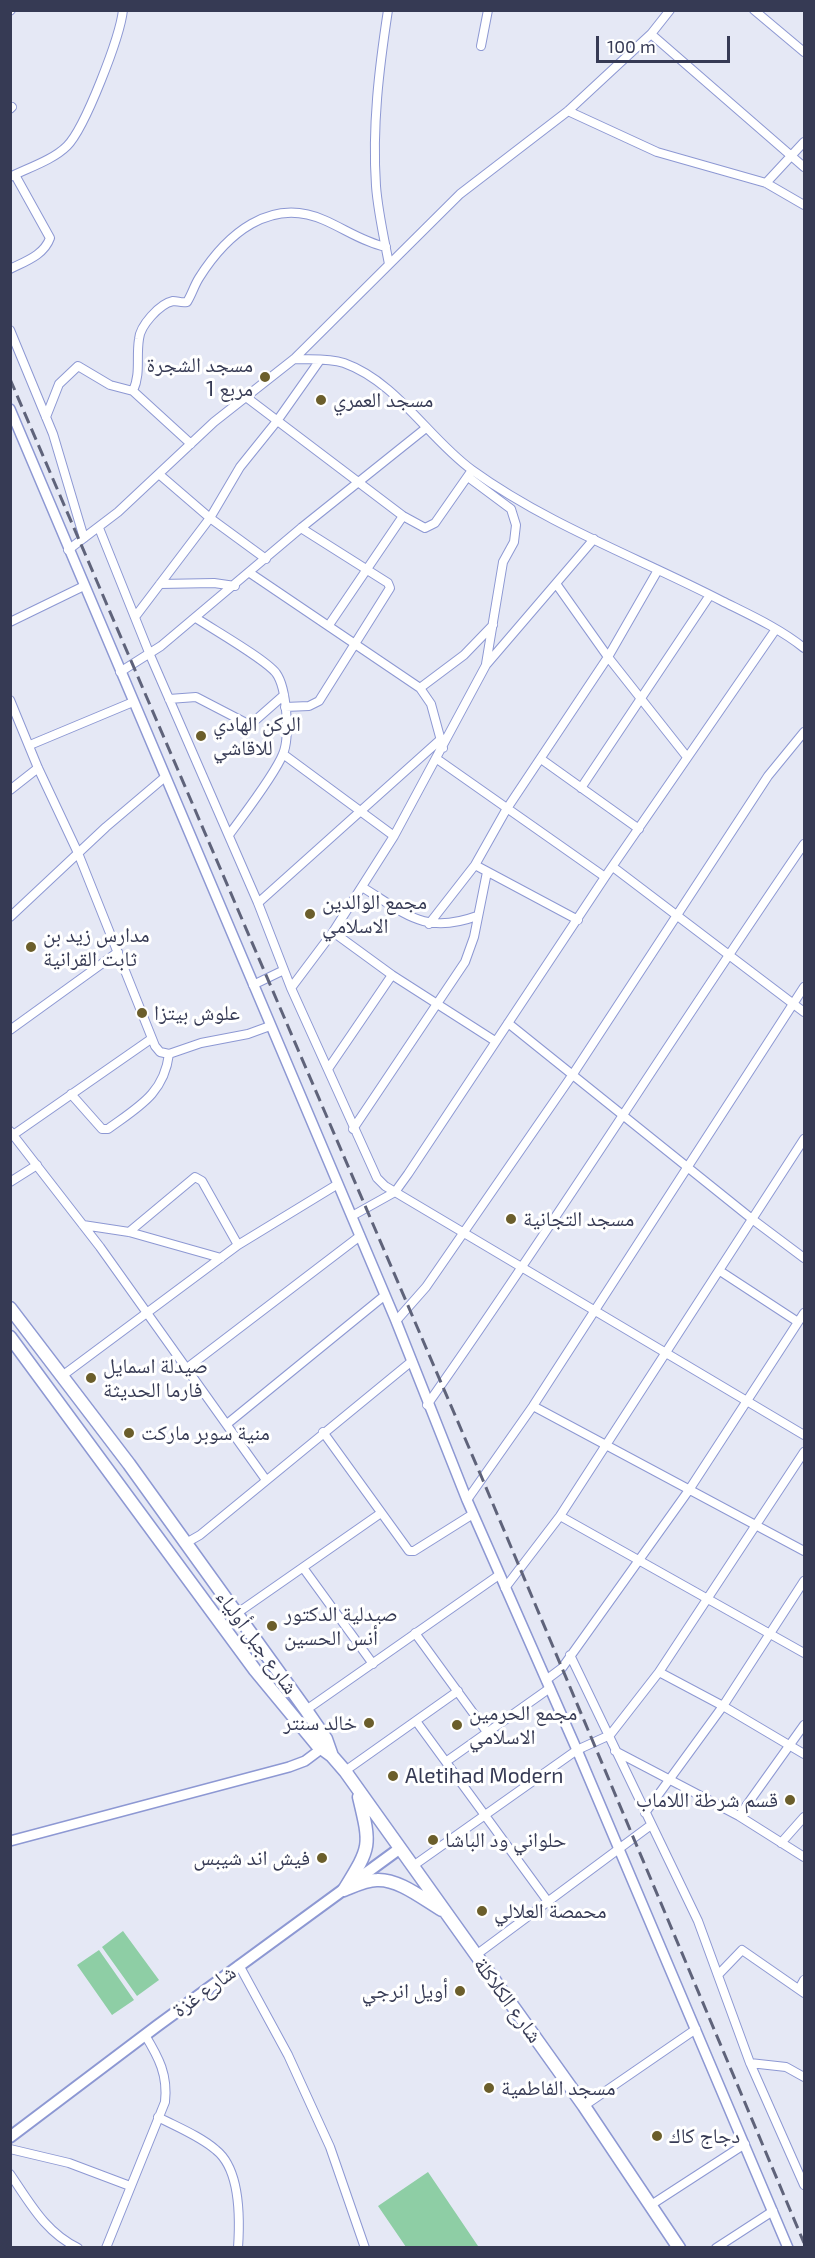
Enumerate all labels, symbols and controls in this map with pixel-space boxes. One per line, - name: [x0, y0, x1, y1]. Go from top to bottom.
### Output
- scale bar: [599, 24, 732, 62]
- text: 100 m: [607, 35, 656, 57]
- place label: مسجد الشجرة مربع 1: [146, 352, 253, 402]
- marker: مسجد الشجرة مربع 1: [258, 370, 272, 384]
- place label: مسجد العمري: [333, 387, 433, 413]
- marker: مسجد العمري: [314, 393, 328, 407]
- place label: الركن الهادي للاقاشي: [213, 711, 301, 761]
- marker: الركن الهادي للاقاشي: [194, 729, 208, 743]
- place label: مجمع الوالدين الاسلامي: [322, 889, 427, 939]
- marker: مجمع الوالدين الاسلامي: [303, 907, 317, 921]
- place label: مدارس زيد بن ثابت القرانية: [43, 922, 150, 972]
- marker: مدارس زيد بن ثابت القرانية: [24, 940, 38, 954]
- place label: علوش بيتزا: [154, 1000, 240, 1026]
- marker: علوش بيتزا: [135, 1006, 149, 1020]
- place label: مسجد التجانية: [523, 1206, 634, 1232]
- marker: مسجد التجانية: [504, 1212, 518, 1226]
- place label: صيدلة اسمايل فارما الحديثة: [103, 1353, 208, 1403]
- marker: صيدلة اسمايل فارما الحديثة: [84, 1371, 98, 1385]
- place label: منية سوبر ماركت: [141, 1420, 270, 1446]
- marker: منية سوبر ماركت: [122, 1426, 136, 1440]
- street label: شارع جبل أولياء: [211, 1585, 303, 1699]
- place label: صيدلية الدكتور أنس الحسين: [284, 1601, 398, 1651]
- marker: صيدلية الدكتور أنس الحسين: [265, 1619, 279, 1633]
- place label: مجمع الحرمين الاسلامي: [469, 1700, 577, 1750]
- place label: خالد سنتر: [283, 1710, 357, 1736]
- marker: خالد سنتر: [362, 1716, 376, 1730]
- marker: مجمع الحرمين الاسلامي: [450, 1718, 464, 1732]
- place label: Aletihad Modern: [405, 1763, 564, 1789]
- marker: Aletihad Modern: [386, 1769, 400, 1783]
- place label: قسم شرطة اللاماب: [636, 1787, 778, 1813]
- marker: قسم شرطة اللاماب: [783, 1793, 797, 1807]
- place label: حلواني ود الباشا: [445, 1827, 566, 1853]
- marker: حلواني ود الباشا: [426, 1833, 440, 1847]
- place label: فيش اند شيبس: [193, 1845, 310, 1871]
- marker: فيش اند شيبس: [315, 1851, 329, 1865]
- place label: محمصة العلالي: [494, 1898, 607, 1924]
- marker: محمصة العلالي: [475, 1904, 489, 1918]
- street label: شارع الكلاكلة: [468, 1952, 548, 2048]
- street label: شارع غزة: [167, 1960, 241, 2022]
- place label: أويل انرجي: [362, 1978, 448, 2004]
- marker: أويل انرجي: [453, 1984, 467, 1998]
- place label: مسجد الفاطمية: [501, 2075, 616, 2101]
- marker: مسجد الفاطمية: [482, 2081, 496, 2095]
- place label: دجاج كاك: [669, 2123, 740, 2149]
- marker: دجاج كاك: [650, 2129, 664, 2143]

